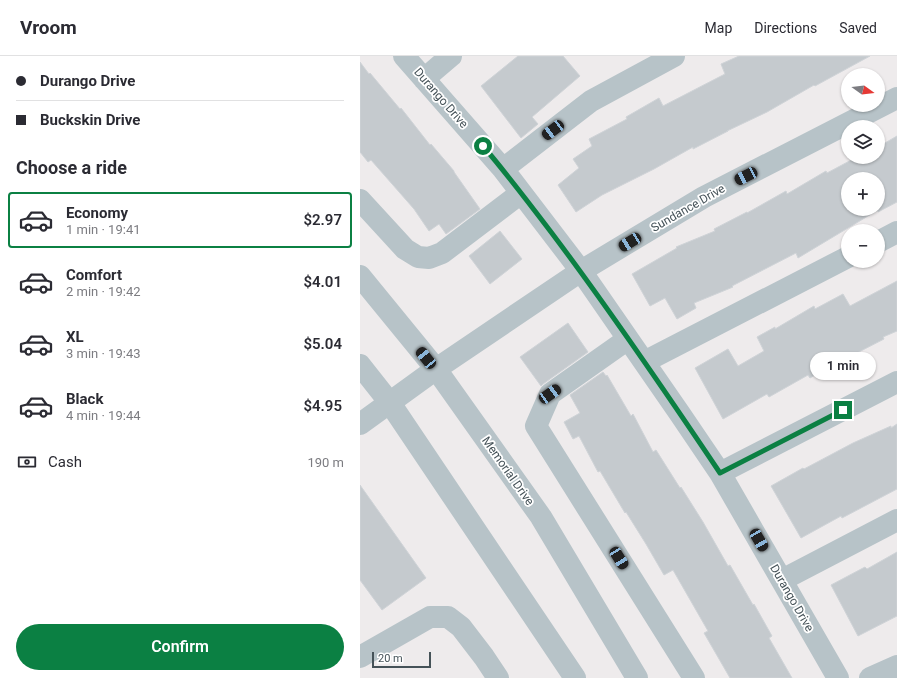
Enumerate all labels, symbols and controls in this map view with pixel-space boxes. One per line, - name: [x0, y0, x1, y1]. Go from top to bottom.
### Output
- text: Vroom: [20, 16, 77, 39]
- text: Map: [705, 20, 732, 36]
- text: Directions: [754, 20, 817, 36]
- text: Saved: [839, 20, 877, 36]
- street label: Durango Drive: [411, 65, 471, 131]
- north arrow: [841, 68, 885, 112]
- map controls: [841, 68, 885, 268]
- text: Durango Drive: [40, 72, 135, 90]
- text: Buckskin Drive: [40, 111, 140, 129]
- car: [540, 118, 566, 142]
- button: layers: [841, 120, 885, 164]
- route start: [474, 137, 492, 155]
- text: Choose a ride: [16, 157, 127, 178]
- car: [733, 165, 759, 187]
- button: +: [841, 172, 885, 216]
- street label: Sundance Drive: [649, 181, 727, 235]
- icon: car: [18, 202, 54, 238]
- text: Economy: [66, 204, 128, 222]
- text: $2.97: [303, 211, 342, 229]
- text: 1 min · 19:41: [66, 222, 141, 237]
- button: −: [841, 224, 885, 268]
- car: [617, 231, 643, 253]
- icon: car: [18, 264, 54, 300]
- text: Comfort: [66, 266, 122, 284]
- text: $4.01: [303, 273, 342, 291]
- text: 2 min · 19:42: [66, 284, 141, 299]
- icon: car: [18, 326, 54, 362]
- text: XL: [66, 328, 84, 346]
- text: $5.04: [303, 335, 342, 353]
- car: [414, 345, 438, 371]
- text: 3 min · 19:43: [66, 346, 141, 361]
- callout: 1 min: [810, 352, 876, 380]
- text: 1 min: [827, 358, 859, 373]
- car: [537, 382, 563, 406]
- icon: car: [18, 388, 54, 424]
- text: Black: [66, 390, 103, 408]
- text: $4.95: [303, 397, 342, 415]
- route end: [834, 401, 852, 419]
- text: 4 min · 19:44: [66, 408, 141, 423]
- street label: Memorial Drive: [479, 434, 537, 508]
- icon: cash: [16, 451, 38, 473]
- text: Cash: [48, 453, 82, 471]
- text: 190 m: [307, 455, 344, 470]
- car: [748, 527, 770, 553]
- car: [608, 545, 630, 571]
- street label: Durango Drive: [767, 562, 817, 634]
- button: Confirm: [16, 624, 344, 670]
- scale bar: [372, 650, 431, 669]
- text: 20 m: [378, 652, 403, 665]

